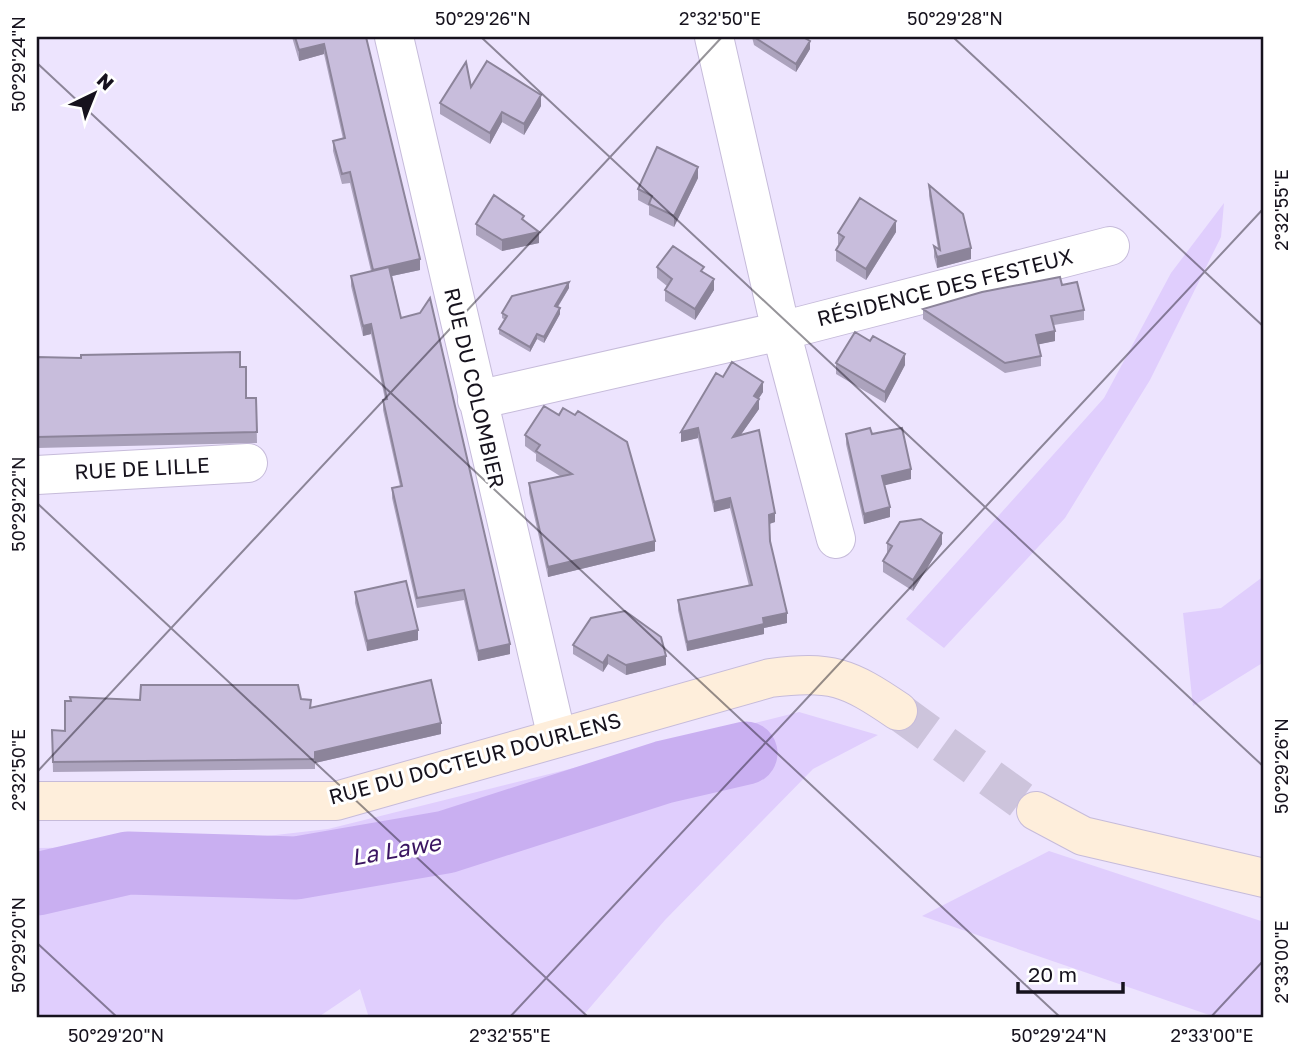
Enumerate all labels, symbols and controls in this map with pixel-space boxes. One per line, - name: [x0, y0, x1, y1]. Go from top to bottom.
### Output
- text: 50°29'26"N: [435, 7, 531, 29]
- text: 2°32'50"E: [679, 7, 761, 29]
- text: 50°29'28"N: [907, 7, 1003, 29]
- text: 50°29'24"N: [7, 16, 29, 112]
- north arrow: [60, 60, 130, 130]
- text: N: [93, 68, 119, 95]
- text: 2°32'55"E: [1270, 169, 1292, 251]
- street label: RÉSIDENCE DES FESTEUX: [814, 243, 1075, 331]
- street label: RUE DU COLOMBIER: [439, 285, 511, 491]
- street label: RUE DE LILLE: [74, 451, 210, 485]
- text: 50°29'22"N: [7, 456, 29, 552]
- street label: RUE DU DOCTEUR DOURLENS: [326, 706, 624, 810]
- text: 50°29'26"N: [1270, 718, 1292, 814]
- text: 2°32'50"E: [7, 729, 29, 811]
- water label: La Lawe: [349, 827, 444, 871]
- text: 50°29'20"N: [7, 897, 29, 993]
- text: 2°33'00"E: [1270, 921, 1292, 1003]
- scale bar: [1018, 950, 1122, 994]
- text: 20 m: [1028, 961, 1077, 987]
- text: 50°29'20"N: [68, 1024, 164, 1046]
- text: 2°32'55"E: [469, 1024, 551, 1046]
- text: 50°29'24"N: [1011, 1024, 1107, 1046]
- text: 2°33'00"E: [1171, 1024, 1253, 1046]

